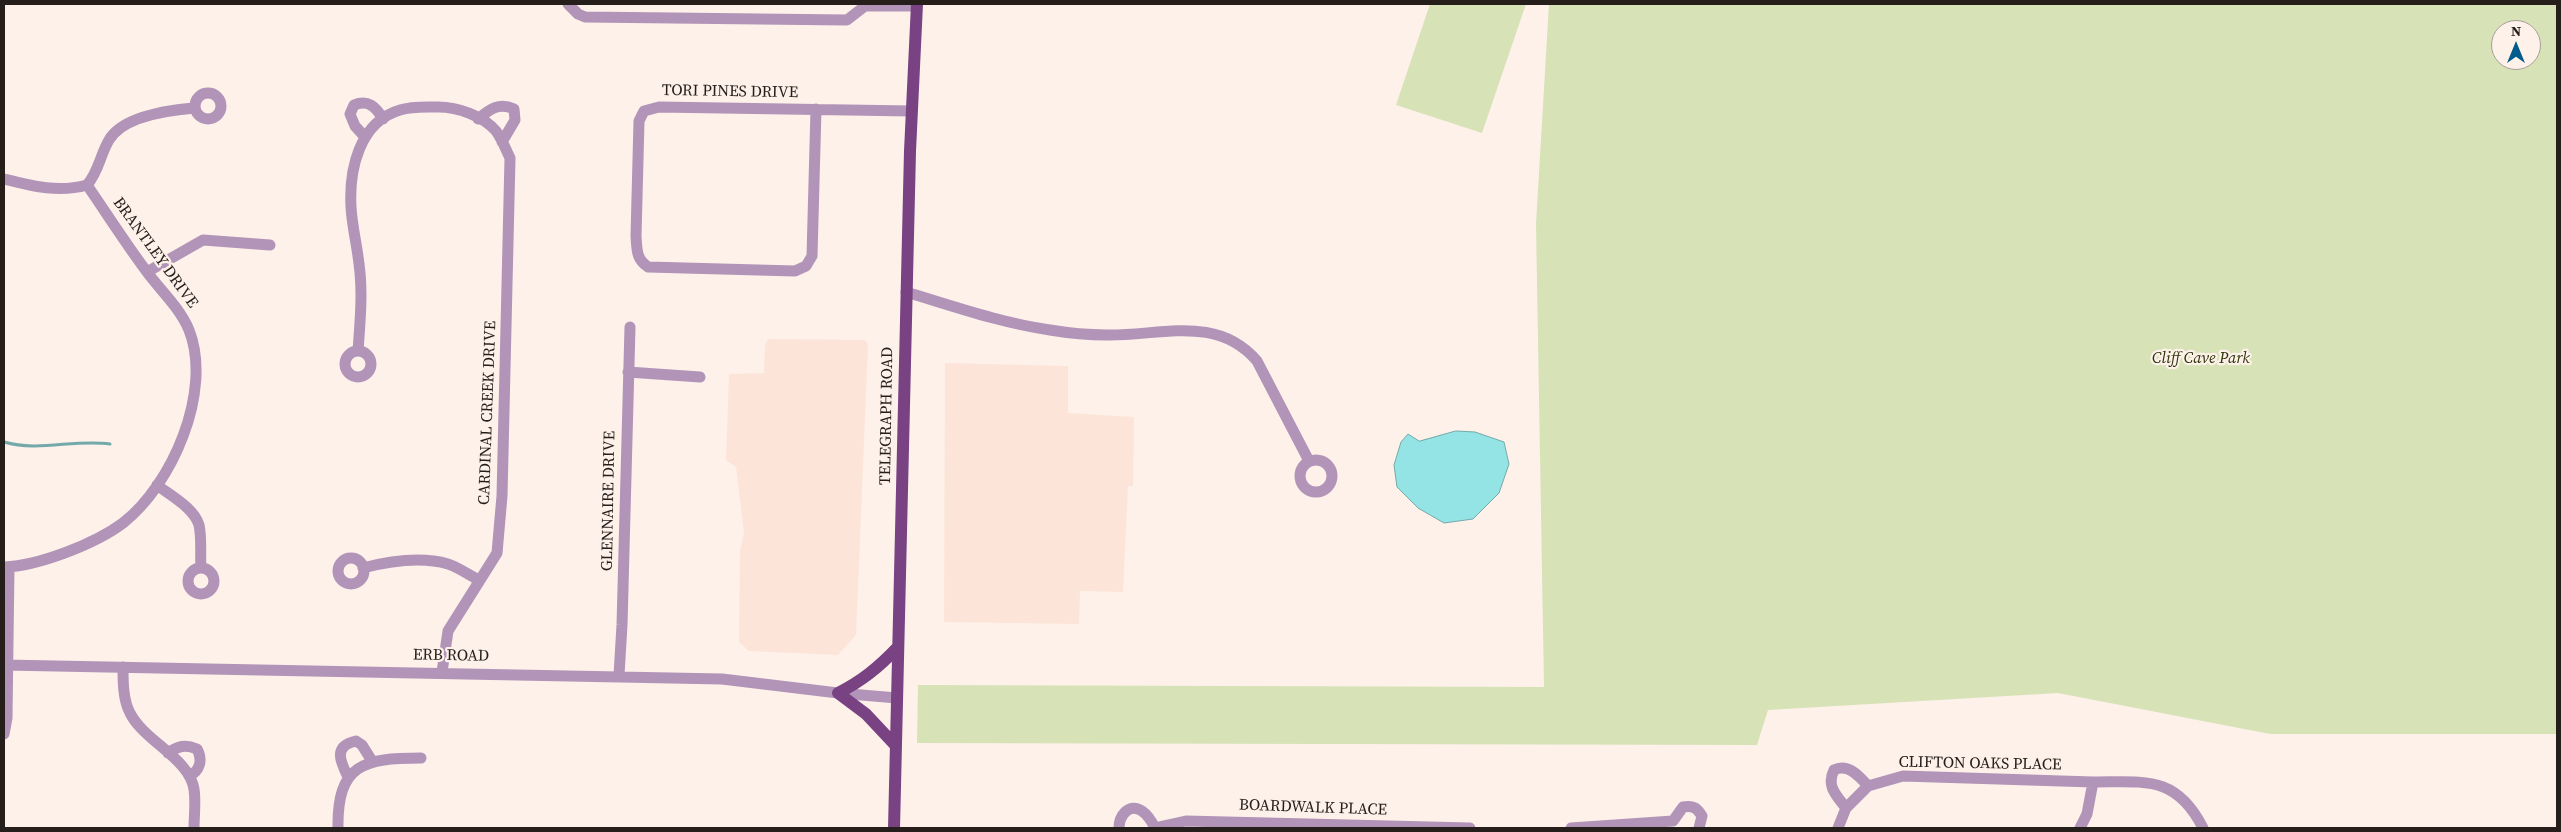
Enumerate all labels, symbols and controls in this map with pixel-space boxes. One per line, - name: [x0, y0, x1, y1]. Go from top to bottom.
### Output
- north arrow: [2491, 20, 2541, 70]
- text: N: [2511, 21, 2521, 41]
- street label: TORI PINES DRIVE: [662, 81, 798, 103]
- street label: BRANTLEY DRIVE: [108, 194, 202, 312]
- street label: CARDINAL CREEK DRIVE: [475, 320, 501, 506]
- street label: TELEGRAPH ROAD: [876, 347, 898, 485]
- park label: Cliff Cave Park: [2152, 349, 2250, 369]
- street label: GLENNAIRE DRIVE: [598, 431, 620, 571]
- street label: ERB ROAD: [413, 646, 489, 666]
- street label: CLIFTON OAKS PLACE: [1898, 753, 2062, 775]
- street label: BOARDWALK PLACE: [1239, 796, 1387, 820]

